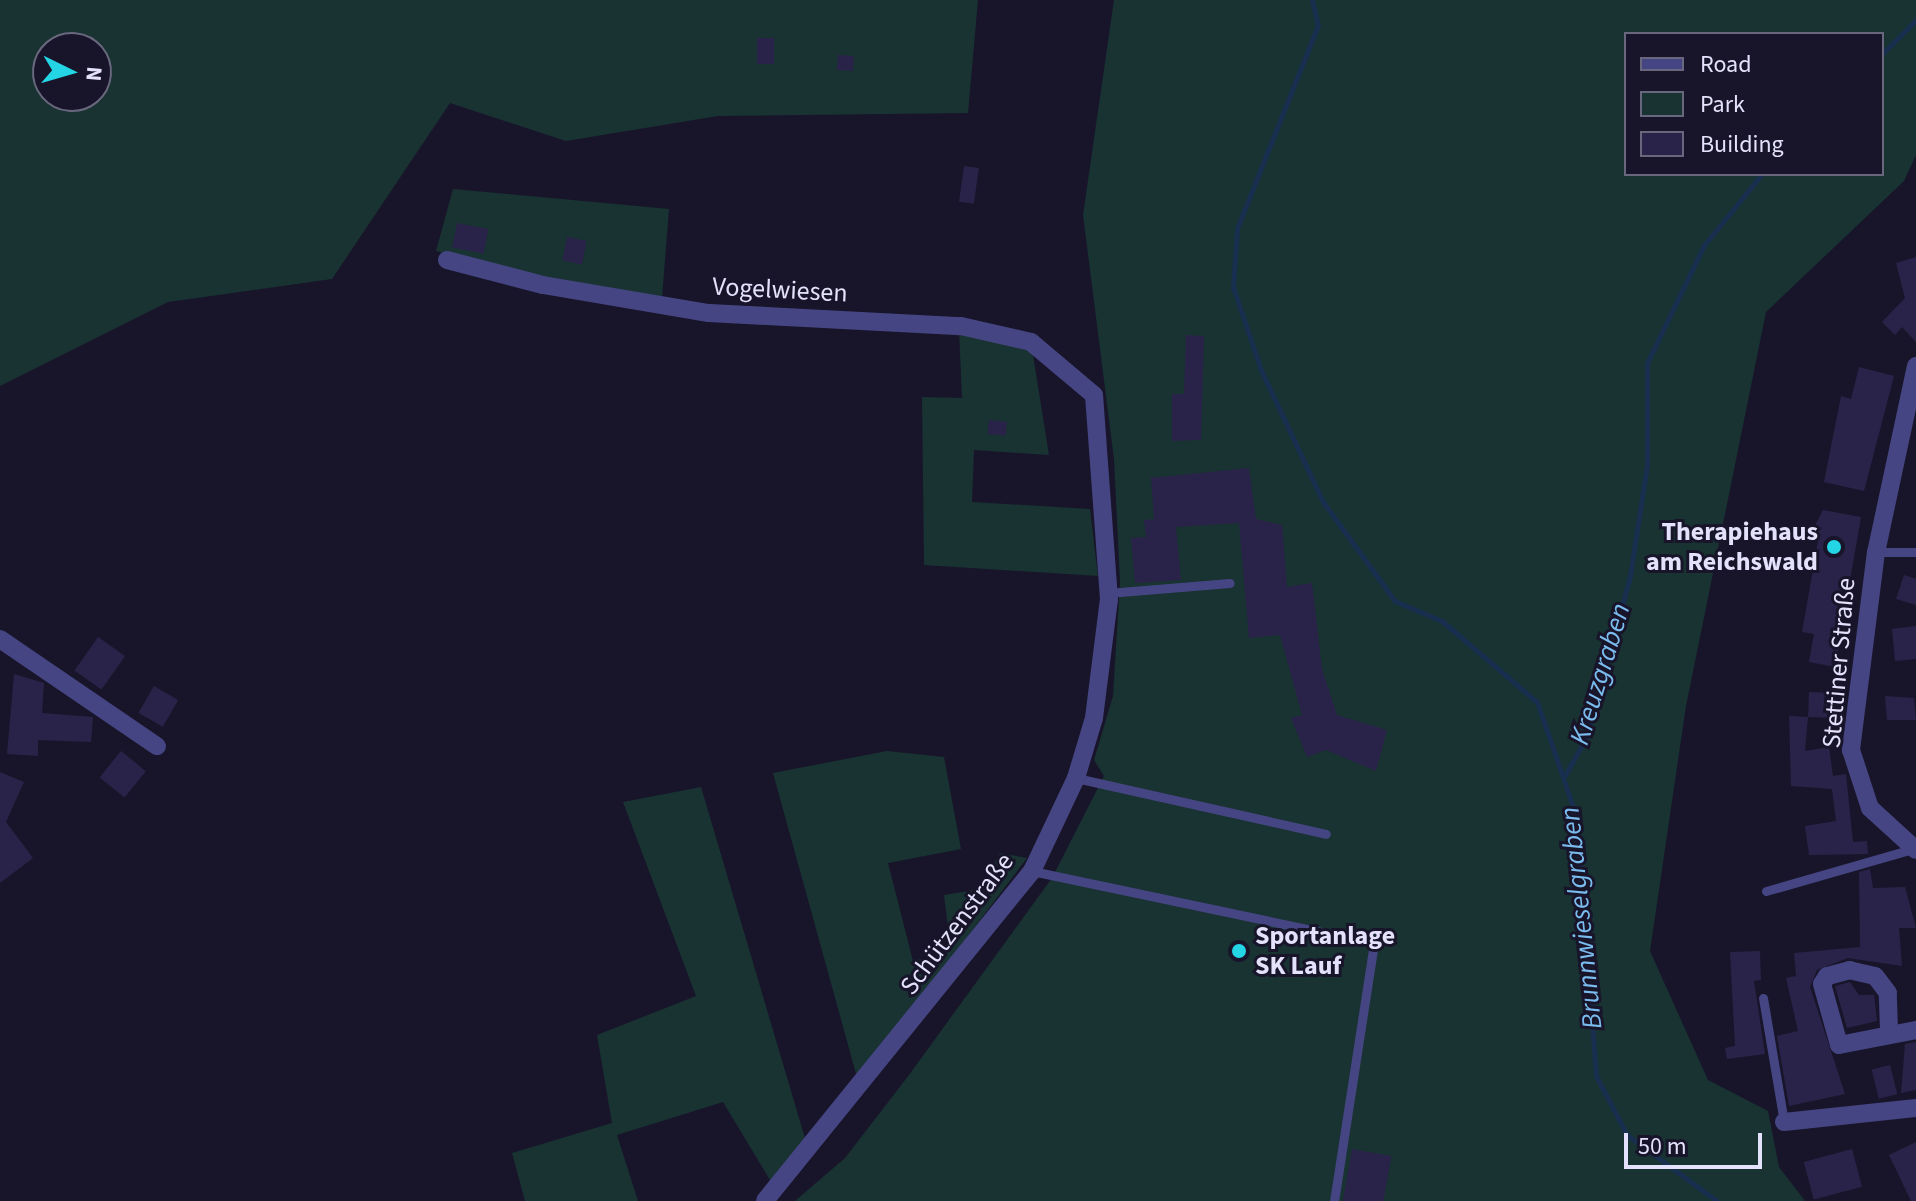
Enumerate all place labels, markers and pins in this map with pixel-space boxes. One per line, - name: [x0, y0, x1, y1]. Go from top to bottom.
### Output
- place label: Therapiehaus am Reichswald: [1646, 516, 1818, 578]
- marker: Therapiehaus am Reichswald: [1825, 538, 1843, 556]
- place label: Sportanlage SK Lauf: [1255, 920, 1395, 982]
- marker: Sportanlage SK Lauf: [1230, 942, 1248, 960]

